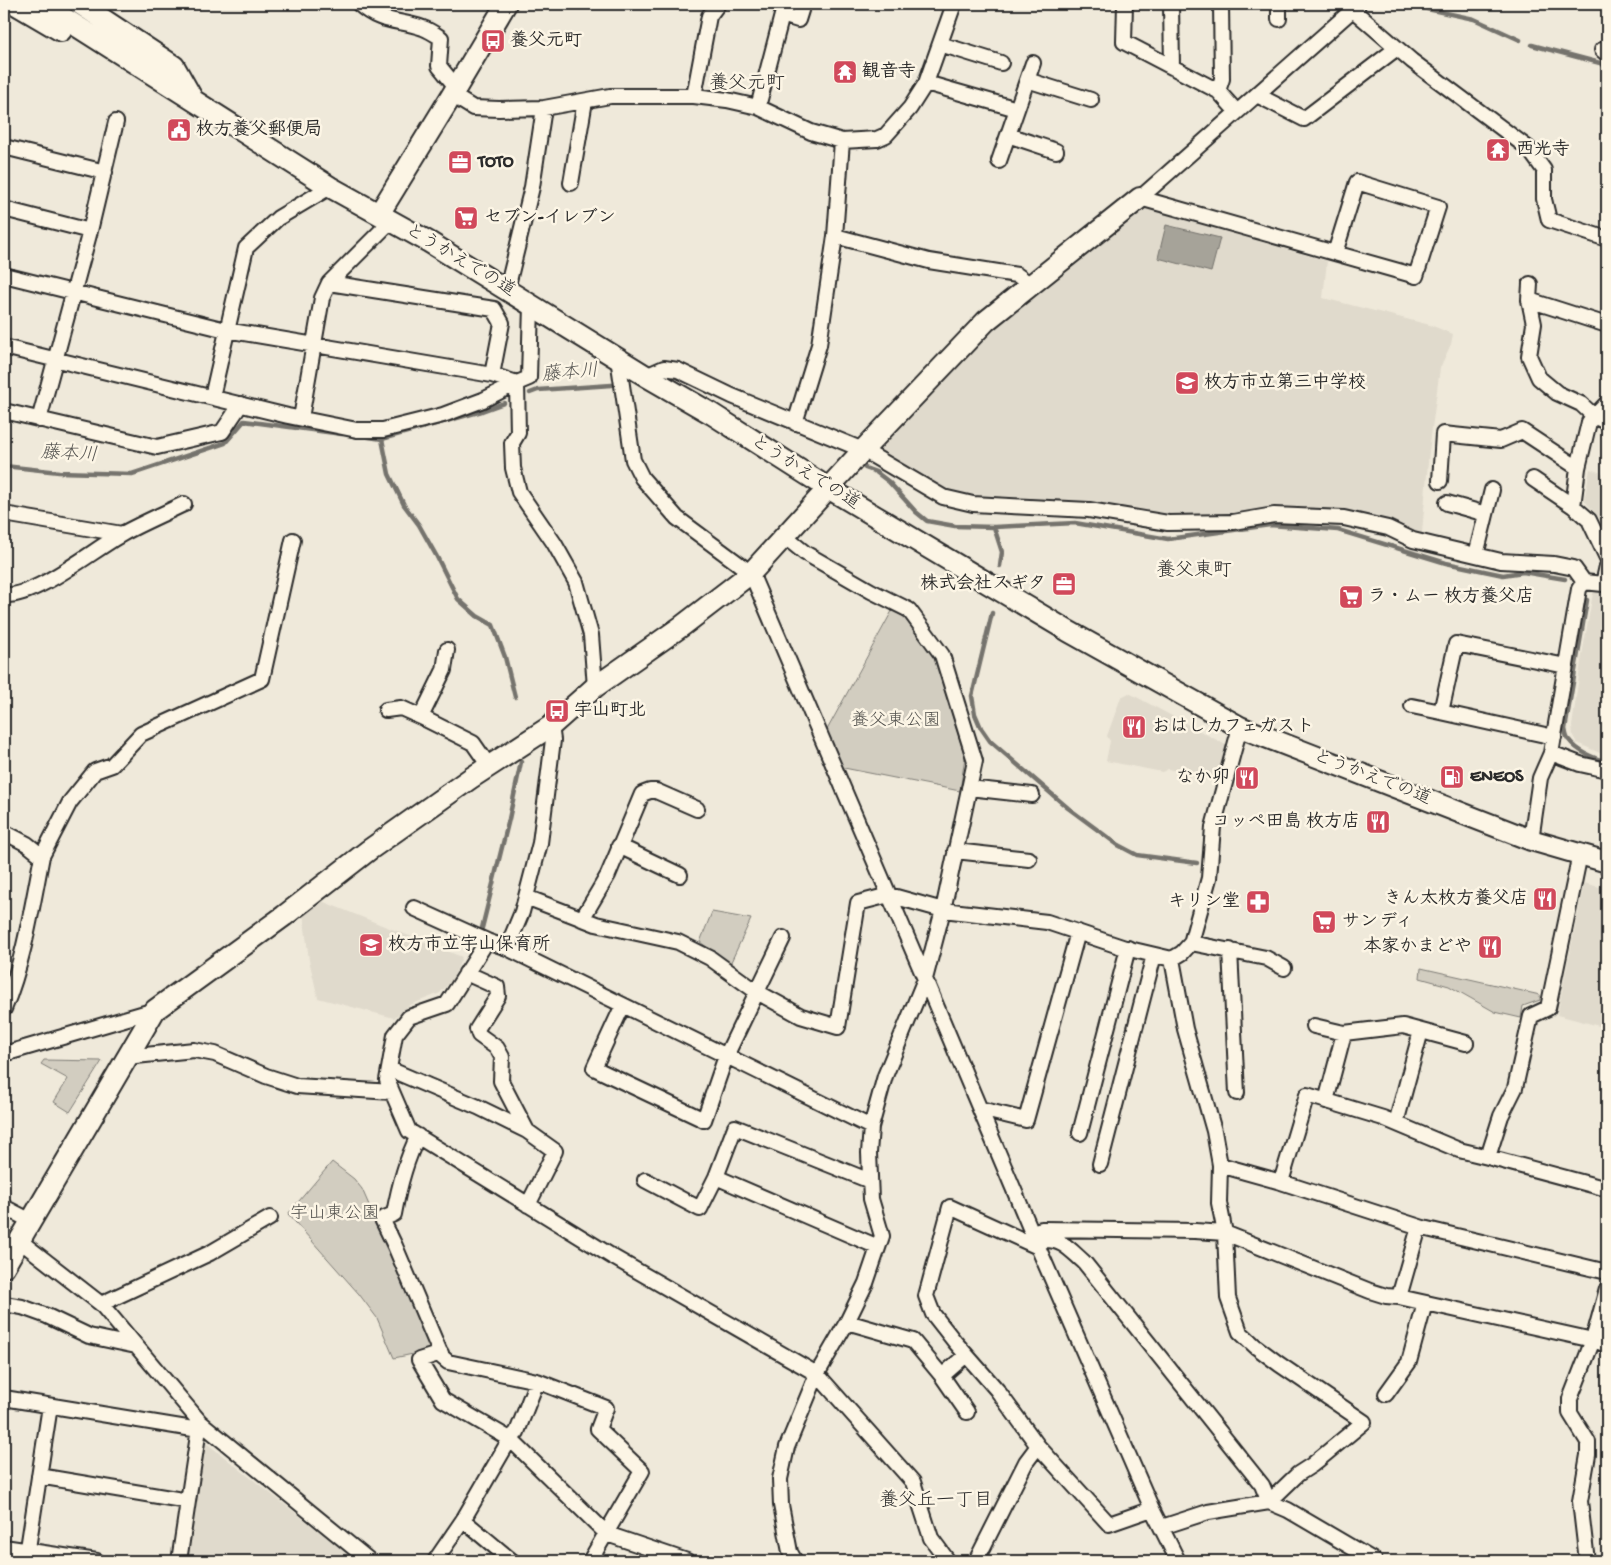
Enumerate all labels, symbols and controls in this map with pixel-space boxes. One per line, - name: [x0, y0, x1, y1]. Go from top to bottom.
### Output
- bus stop icon: 養父元町: [480, 28, 506, 54]
- place label: 養父元町: [510, 30, 582, 52]
- temple icon: 観音寺: [832, 59, 858, 85]
- place label: 観音寺: [862, 61, 916, 83]
- district label: 養父元町: [709, 72, 785, 96]
- public building icon: 枚方養父郵便局: [166, 117, 192, 143]
- place label: 枚方養父郵便局: [196, 119, 322, 141]
- temple icon: 西光寺: [1485, 137, 1511, 163]
- place label: 西光寺: [1516, 139, 1570, 161]
- office icon: TOTO: [447, 149, 473, 175]
- place label: TOTO: [476, 152, 514, 173]
- supermarket icon: セブン-イレブン: [453, 205, 479, 231]
- place label: セブン-イレブン: [484, 207, 616, 229]
- street label: とうかえでの道: [401, 219, 519, 302]
- water label: 藤本川: [541, 359, 599, 388]
- school or university icon: 枚方市立第三中学校: [1174, 370, 1200, 396]
- place label: 枚方市立第三中学校: [1204, 372, 1366, 394]
- street label: とうかえでの道: [747, 430, 864, 515]
- water label: 藤本川: [40, 441, 98, 468]
- district label: 養父東町: [1156, 559, 1232, 583]
- office icon: 株式会社スギタ: [1051, 571, 1077, 597]
- place label: 株式会社スギタ: [920, 573, 1046, 595]
- supermarket icon: ラ・ムー 枚方養父店: [1338, 584, 1364, 610]
- place label: ラ・ムー 枚方養父店: [1368, 586, 1534, 608]
- bus stop icon: 宇山町北: [544, 698, 570, 724]
- place label: 宇山町北: [574, 700, 646, 722]
- park label: 養父東公園: [851, 710, 941, 732]
- restaurant icon: おはしカフェガスト: [1121, 714, 1147, 740]
- place label: おはしカフェガスト: [1152, 717, 1314, 738]
- street label: とうかえでの道: [1310, 745, 1434, 810]
- fuel station icon: ENEOS: [1439, 764, 1465, 790]
- restaurant icon: なか卯: [1234, 765, 1260, 791]
- place label: なか卯: [1176, 767, 1230, 789]
- place label: ENEOS: [1470, 767, 1524, 788]
- restaurant icon: コッペ田島 枚方店: [1365, 809, 1391, 835]
- place label: コッペ田島 枚方店: [1212, 811, 1360, 833]
- restaurant icon: きん太枚方養父店: [1532, 886, 1558, 912]
- place label: きん太枚方養父店: [1384, 888, 1528, 910]
- pharmacy icon: キリン堂: [1245, 889, 1271, 915]
- place label: キリン堂: [1168, 891, 1240, 913]
- supermarket icon: サンディ: [1311, 909, 1337, 935]
- place label: サンディ: [1342, 912, 1413, 933]
- school or university icon: 枚方市立宇山保育所: [358, 932, 384, 958]
- place label: 枚方市立宇山保育所: [388, 934, 550, 956]
- restaurant icon: 本家かまどや: [1477, 934, 1503, 960]
- place label: 本家かまどや: [1363, 936, 1472, 958]
- park label: 宇山東公園: [290, 1203, 380, 1225]
- district label: 養父丘一丁目: [879, 1489, 993, 1513]

